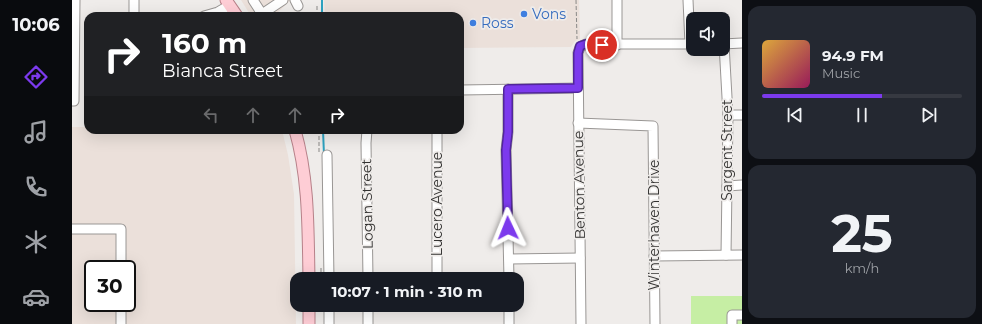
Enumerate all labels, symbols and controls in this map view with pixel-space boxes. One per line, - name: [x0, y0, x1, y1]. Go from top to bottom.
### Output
- place label: Vons: [532, 5, 566, 23]
- marker: Vons: [519, 9, 529, 19]
- map controls: [686, 12, 730, 56]
- button: sound: [686, 12, 730, 56]
- text: 10:06: [12, 14, 60, 36]
- place label: Ross: [481, 14, 514, 32]
- marker: Ross: [468, 18, 478, 28]
- text: 160 m: [162, 26, 247, 60]
- icon: right: [96, 28, 148, 80]
- pin: [585, 28, 619, 62]
- icon: arrive: [591, 34, 613, 56]
- text: 94.9 FM: [822, 46, 884, 65]
- text: Bianca Street: [162, 60, 283, 82]
- icon: directions: [22, 63, 50, 91]
- text: Music: [822, 65, 860, 81]
- street label: Sargent Street: [718, 99, 736, 201]
- icon: left: [200, 104, 222, 126]
- icon: ahead: [242, 104, 264, 126]
- icon: ahead: [284, 104, 306, 126]
- icon: right: [326, 104, 348, 126]
- icon: previous: [784, 104, 806, 126]
- icon: pause: [851, 104, 873, 126]
- icon: next: [918, 104, 940, 126]
- icon: music: [22, 118, 50, 146]
- street label: Benton Avenue: [569, 131, 589, 239]
- street label: Lucero Avenue: [428, 152, 446, 256]
- street label: Logan Street: [357, 158, 377, 249]
- street label: Winterhaven Drive: [645, 159, 663, 291]
- icon: phone: [22, 173, 50, 201]
- text: 25: [831, 202, 893, 265]
- position arrow: [487, 207, 529, 249]
- icon: climate: [22, 228, 50, 256]
- speed limit sign: 30: [84, 260, 136, 312]
- text: km/h: [845, 260, 879, 276]
- text: 10:07 · 1 min · 310 m: [331, 282, 483, 301]
- icon: car: [22, 283, 50, 311]

